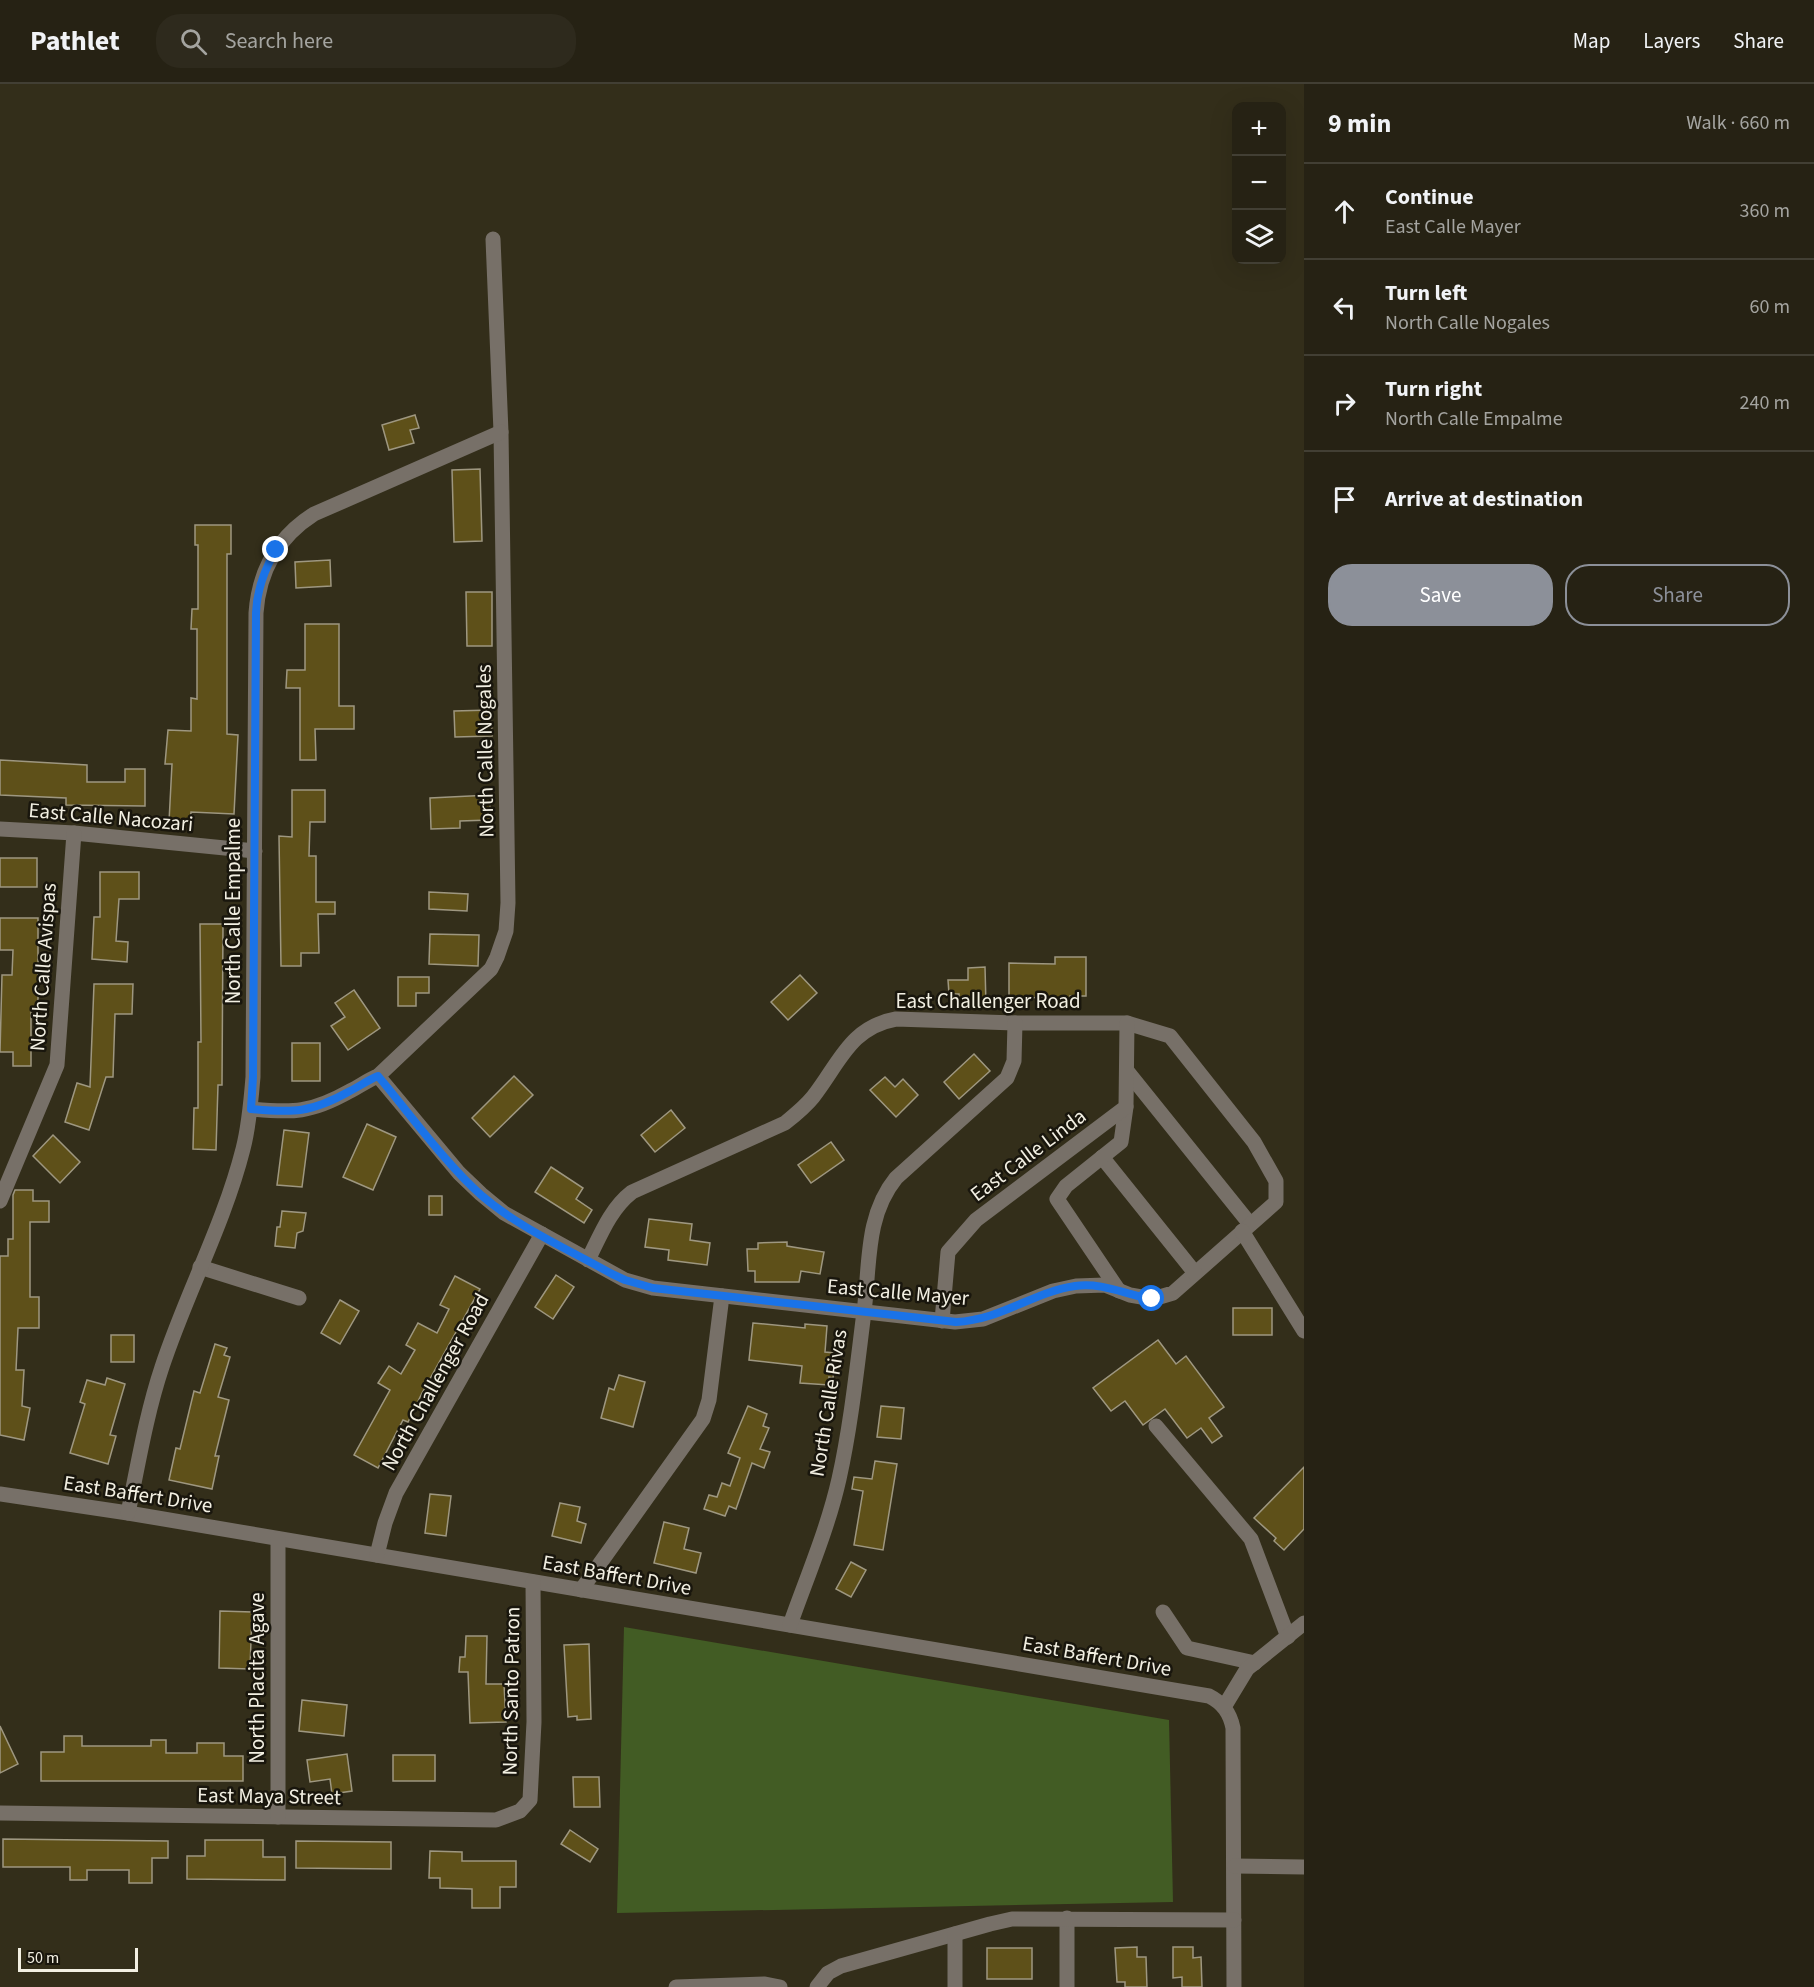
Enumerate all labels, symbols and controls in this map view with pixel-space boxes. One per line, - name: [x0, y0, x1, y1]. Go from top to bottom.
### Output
- search box: [156, 14, 576, 68]
- text: Pathlet: [30, 21, 120, 61]
- icon: search: [177, 25, 210, 58]
- text: Search here: [225, 25, 333, 57]
- text: Map: [1573, 26, 1610, 56]
- text: Layers: [1643, 26, 1700, 56]
- text: Share: [1733, 26, 1784, 56]
- map controls: [1232, 102, 1286, 264]
- button: +: [1232, 102, 1286, 156]
- text: 9 min: [1328, 105, 1391, 142]
- text: Walk · 660 m: [1686, 109, 1790, 137]
- button: −: [1232, 156, 1286, 210]
- text: Continue: [1385, 181, 1474, 213]
- icon: ahead: [1328, 195, 1361, 228]
- text: 360 m: [1740, 197, 1790, 225]
- button: layers: [1232, 210, 1286, 264]
- text: East Calle Mayer: [1385, 213, 1521, 241]
- text: Turn left: [1385, 277, 1467, 309]
- icon: left: [1328, 291, 1361, 324]
- text: 60 m: [1750, 293, 1790, 321]
- text: North Calle Nogales: [1385, 309, 1550, 337]
- text: Turn right: [1385, 373, 1482, 405]
- icon: right: [1328, 387, 1361, 420]
- text: 240 m: [1740, 389, 1790, 417]
- text: North Calle Empalme: [1385, 405, 1563, 433]
- icon: arrive: [1328, 483, 1361, 516]
- text: Arrive at destination: [1385, 483, 1583, 515]
- route end: [262, 536, 288, 562]
- button: Save: [1328, 564, 1553, 626]
- button: Share: [1565, 564, 1790, 626]
- street label: North Calle Nogales: [468, 664, 502, 838]
- street label: East Calle Nacozari: [27, 795, 195, 839]
- street label: North Calle Empalme: [218, 818, 248, 1004]
- street label: North Calle Avispas: [22, 882, 64, 1052]
- street label: East Challenger Road: [895, 986, 1081, 1016]
- street label: East Calle Linda: [964, 1101, 1092, 1209]
- street label: East Calle Mayer: [826, 1271, 971, 1313]
- route start: [1138, 1285, 1164, 1311]
- street label: North Challenger Road: [374, 1288, 496, 1476]
- street label: North Calle Rivas: [802, 1327, 854, 1479]
- street label: East Baffert Drive: [61, 1467, 215, 1521]
- street label: East Baffert Drive: [540, 1547, 694, 1603]
- street label: North Placita Agave: [242, 1592, 272, 1764]
- street label: North Santo Patron: [495, 1606, 527, 1776]
- street label: East Baffert Drive: [1020, 1628, 1174, 1684]
- street label: East Maya Street: [197, 1780, 341, 1812]
- scale bar: [18, 1945, 138, 1972]
- text: 50 m: [27, 1947, 59, 1969]

